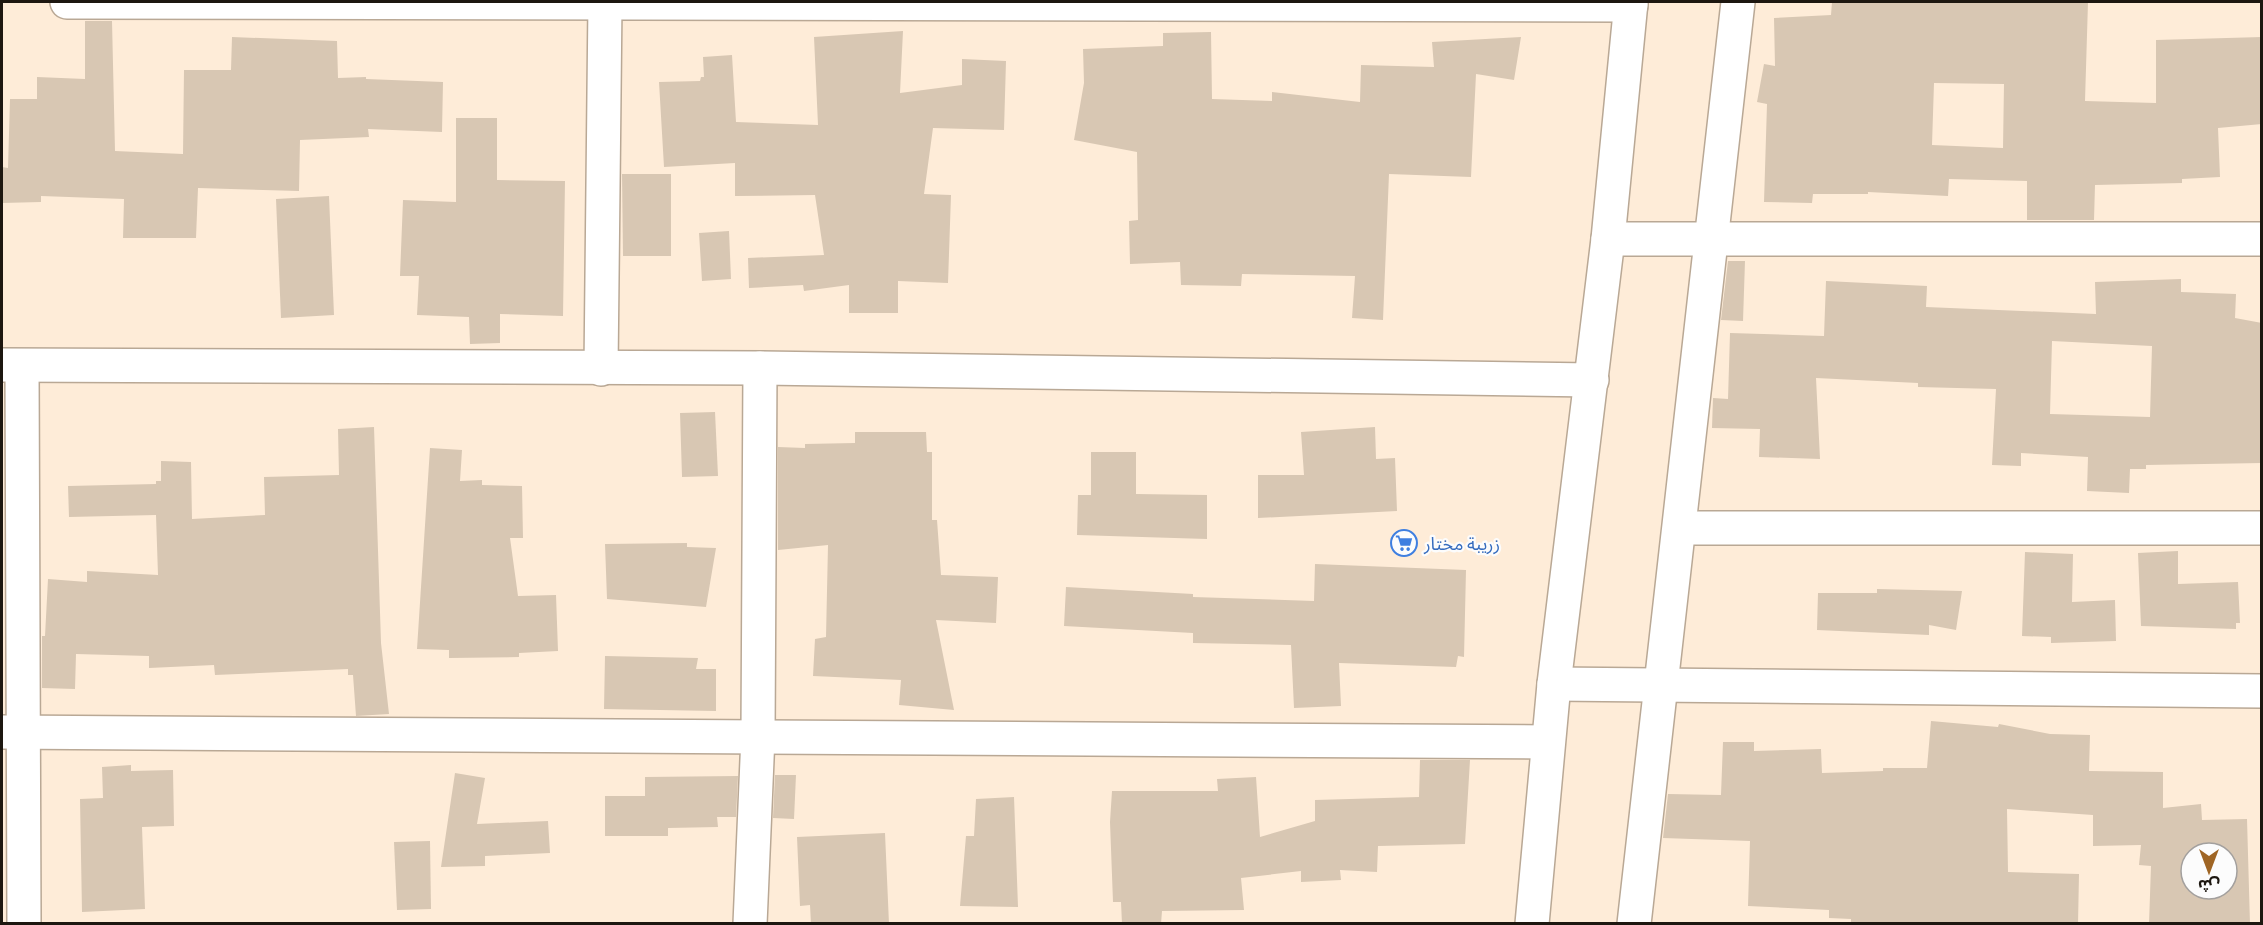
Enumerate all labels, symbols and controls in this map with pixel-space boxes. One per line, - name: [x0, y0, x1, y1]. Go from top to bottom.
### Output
- supermarket icon: زريبة مختار: [1389, 528, 1419, 558]
- place label: زريبة مختار: [1423, 531, 1500, 555]
- north arrow: [2179, 841, 2239, 901]
- text: ش: [2198, 875, 2220, 897]

